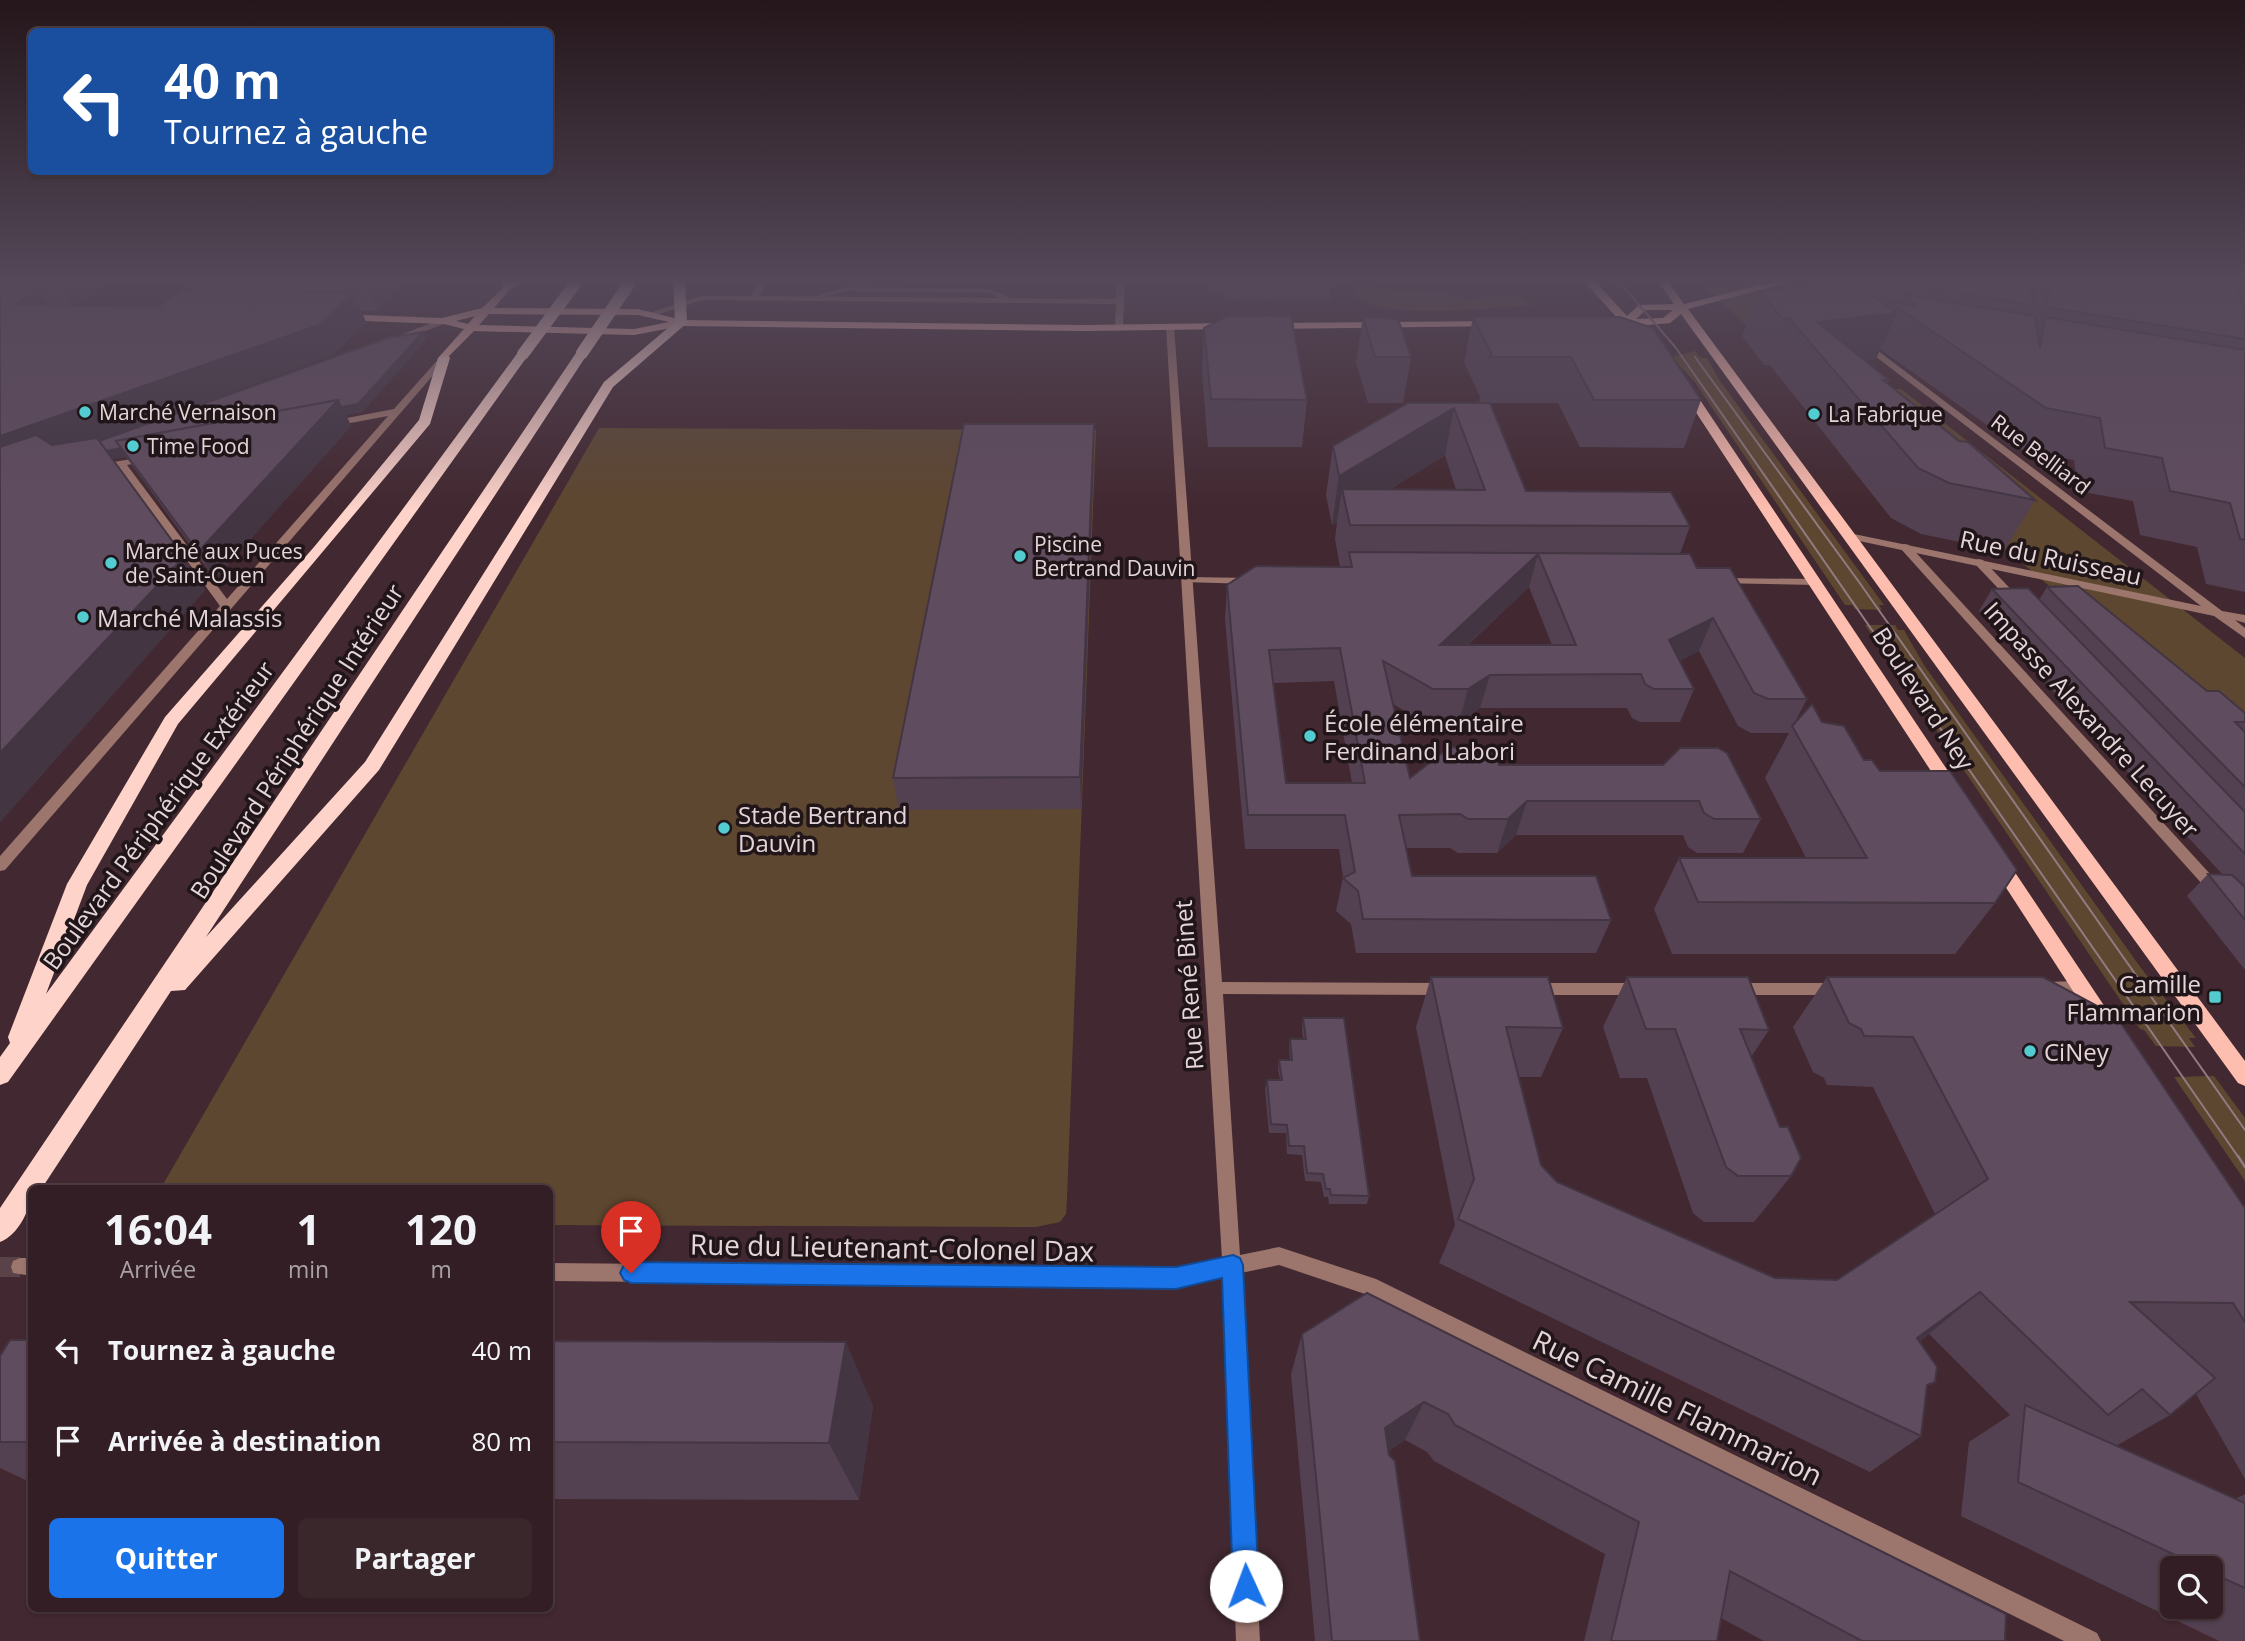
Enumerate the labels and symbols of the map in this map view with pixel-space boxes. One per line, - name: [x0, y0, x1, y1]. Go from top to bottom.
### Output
- place label: Marché Vernaison: [99, 398, 277, 426]
- place label: La Fabrique: [1828, 400, 1943, 428]
- marker: Marché Vernaison: [77, 404, 93, 420]
- marker: La Fabrique: [1806, 406, 1822, 422]
- street label: Rue Belliard: [1986, 407, 2096, 501]
- place label: Time Food: [147, 432, 250, 460]
- marker: Time Food: [125, 438, 141, 454]
- street label: Rue du Ruisseau: [1957, 522, 2145, 592]
- place label: Piscine Bertrand Dauvin: [1034, 530, 1195, 582]
- place label: Marché aux Puces de Saint-Ouen: [125, 537, 303, 589]
- marker: Piscine Bertrand Dauvin: [1012, 548, 1028, 564]
- marker: Marché aux Puces de Saint-Ouen: [103, 555, 119, 571]
- street label: Boulevard Périphérique Intérieur: [182, 577, 410, 905]
- street label: Impasse Alexandre Lecuyer: [1977, 594, 2207, 844]
- place label: Marché Malassis: [97, 601, 282, 634]
- marker: Marché Malassis: [75, 609, 91, 625]
- street label: Boulevard Ney: [1866, 620, 1983, 776]
- street label: Boulevard Périphérique Extérieur: [35, 654, 281, 976]
- place label: École élémentaire Ferdinand Labori: [1324, 706, 1524, 767]
- marker: École élémentaire Ferdinand Labori: [1302, 728, 1318, 744]
- place label: Stade Bertrand Dauvin: [738, 798, 907, 859]
- marker: Stade Bertrand Dauvin: [716, 820, 732, 836]
- street label: Rue René Binet: [1166, 899, 1210, 1071]
- place label: Camille Flammarion: [2066, 967, 2201, 1028]
- marker: Camille Flammarion: [2207, 989, 2223, 1005]
- place label: CiNey: [2044, 1035, 2110, 1068]
- marker: CiNey: [2022, 1043, 2038, 1059]
- pin: [601, 1201, 661, 1273]
- street label: Rue du Lieutenant-Colonel Dax: [690, 1224, 1095, 1270]
- street label: Rue Camille Flammarion: [1527, 1320, 1829, 1494]
- position arrow: [1209, 1549, 1283, 1623]

